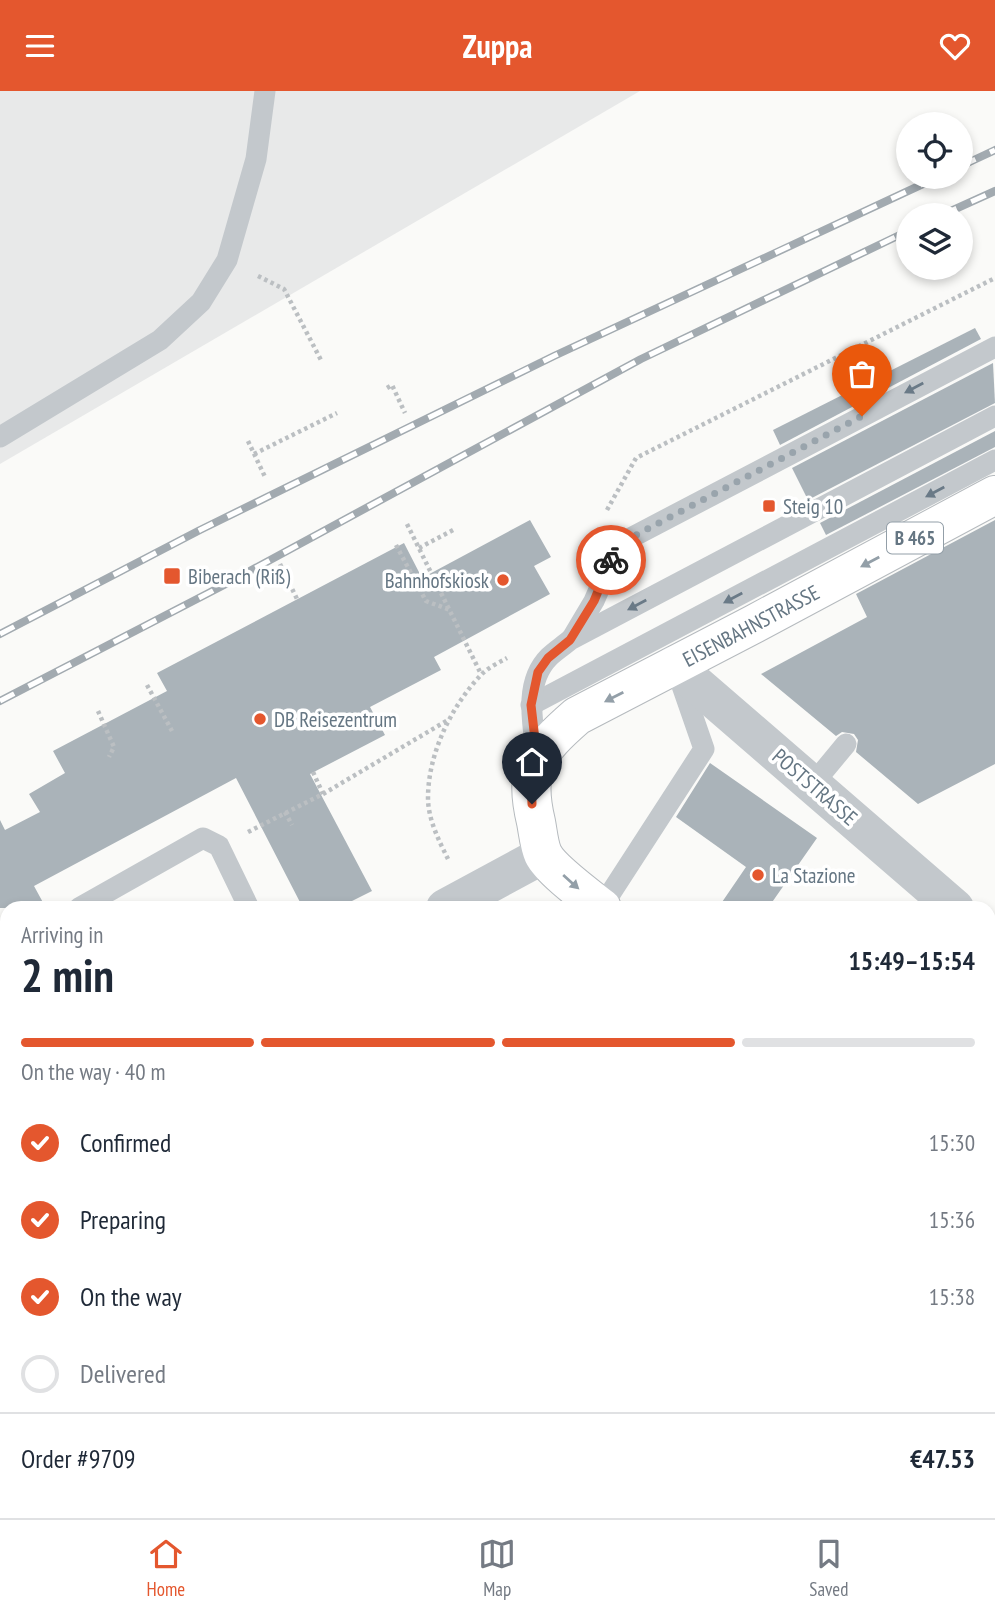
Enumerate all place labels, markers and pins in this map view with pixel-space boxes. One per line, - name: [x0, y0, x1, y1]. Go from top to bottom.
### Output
- pin: [832, 344, 892, 416]
- place label: Steig 10: [783, 493, 843, 520]
- marker: Steig 10: [761, 498, 777, 514]
- place label: Biberach (Riß): [188, 563, 290, 590]
- marker: Biberach (Riß): [162, 566, 182, 586]
- place label: Bahnhofskiosk: [385, 567, 489, 594]
- marker: Bahnhofskiosk: [495, 572, 511, 588]
- place label: DB Reisezentrum: [274, 706, 397, 733]
- marker: DB Reisezentrum: [252, 711, 268, 727]
- pin: [502, 732, 562, 804]
- place label: La Stazione: [772, 862, 856, 889]
- marker: La Stazione: [750, 867, 766, 883]

